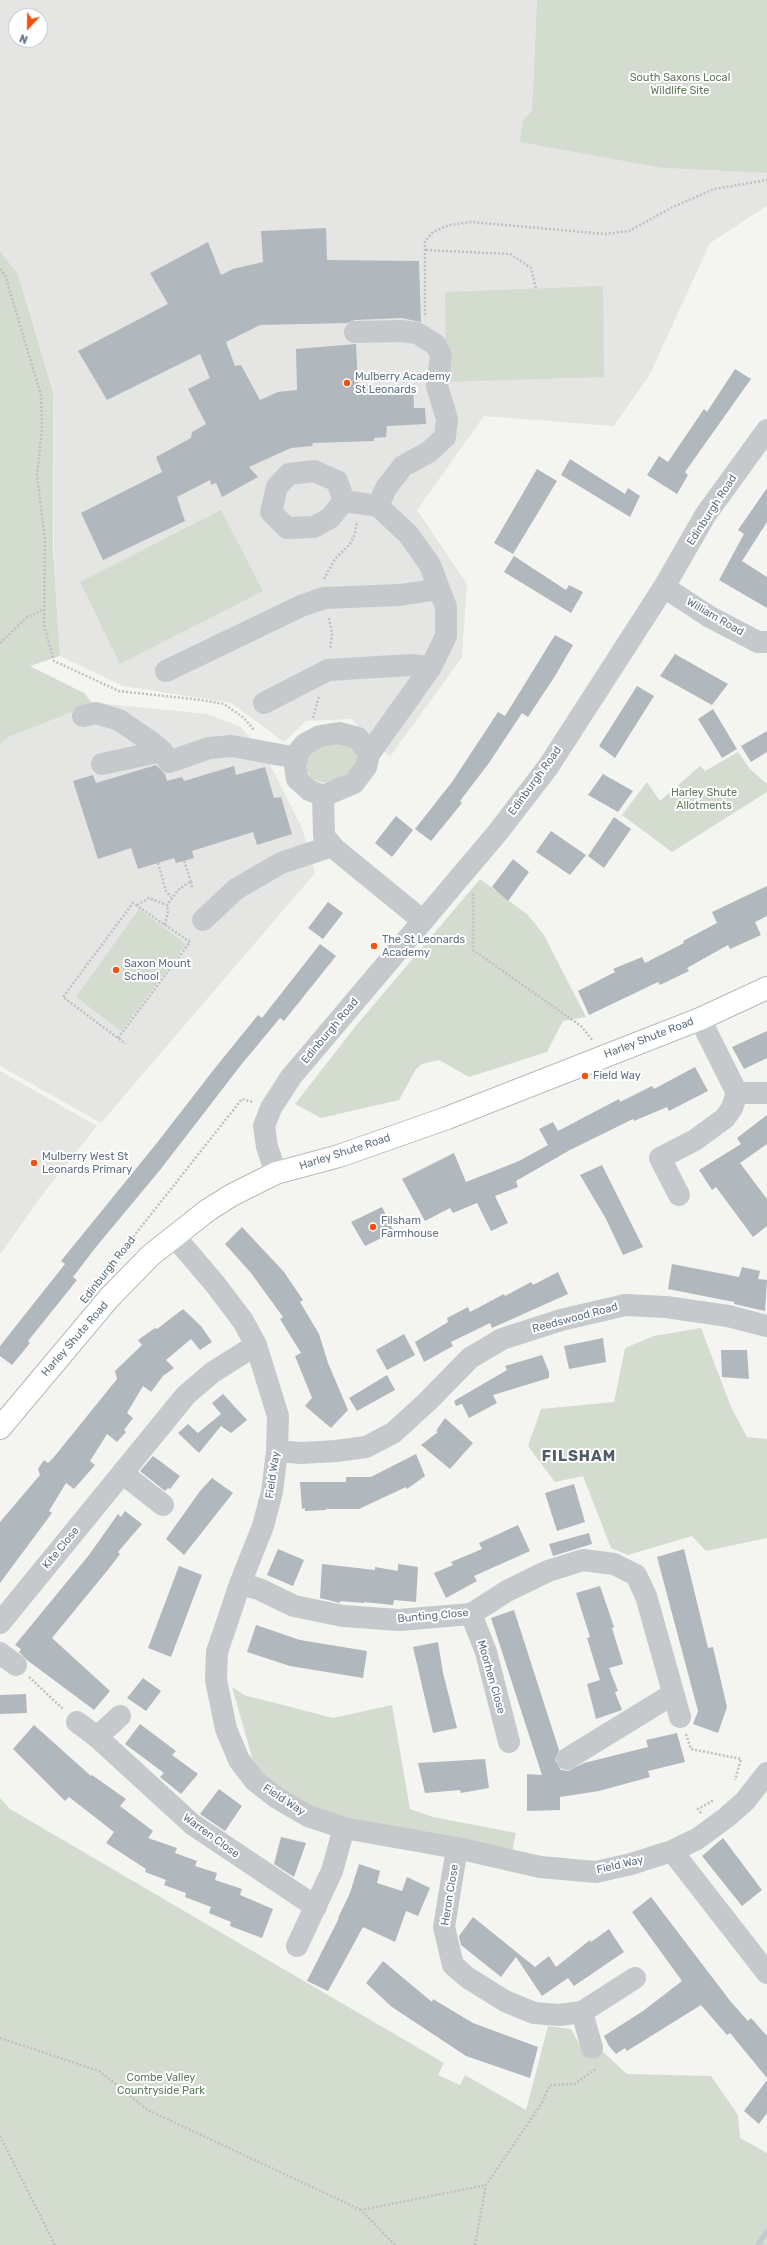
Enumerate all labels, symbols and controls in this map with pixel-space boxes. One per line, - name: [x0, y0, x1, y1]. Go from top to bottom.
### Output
- north arrow: [8, 8, 48, 48]
- text: N: [18, 31, 30, 46]
- park label: South Saxons Local Wildlife Site: [630, 71, 730, 97]
- place label: Mulberry Academy St Leonards: [355, 370, 451, 396]
- marker: Mulberry Academy St Leonards: [342, 378, 352, 388]
- street label: Edinburgh Road: [684, 472, 740, 548]
- street label: William Road: [684, 595, 746, 639]
- street label: Edinburgh Road: [506, 744, 564, 818]
- park label: Harley Shute Allotments: [671, 786, 737, 812]
- place label: The St Leonards Academy: [382, 933, 465, 959]
- marker: The St Leonards Academy: [369, 941, 379, 951]
- place label: Saxon Mount School: [124, 957, 191, 983]
- marker: Saxon Mount School: [111, 965, 121, 975]
- street label: Edinburgh Road: [299, 995, 361, 1067]
- street label: Harley Shute Road: [602, 1015, 696, 1061]
- place label: Field Way: [593, 1069, 641, 1083]
- marker: Field Way: [580, 1071, 590, 1081]
- street label: Harley Shute Road: [298, 1131, 392, 1173]
- place label: Mulberry West St Leonards Primary: [42, 1150, 132, 1176]
- marker: Mulberry West St Leonards Primary: [29, 1158, 39, 1168]
- place label: Filsham Farmhouse: [381, 1214, 439, 1240]
- marker: Filsham Farmhouse: [368, 1222, 378, 1232]
- street label: Edinburgh Road: [78, 1234, 138, 1306]
- street label: Harley Shute Road: [39, 1299, 111, 1379]
- street label: Reedswood Road: [531, 1300, 619, 1336]
- district label: FILSHAM: [542, 1448, 616, 1466]
- street label: Field Way: [263, 1450, 283, 1500]
- street label: Kite Close: [40, 1524, 82, 1572]
- street label: Bunting Close: [397, 1606, 469, 1626]
- street label: Moorhen Close: [474, 1639, 508, 1715]
- street label: Field Way: [260, 1781, 308, 1819]
- street label: Warren Close: [180, 1811, 242, 1861]
- street label: Field Way: [595, 1853, 645, 1877]
- street label: Heron Close: [439, 1863, 461, 1927]
- park label: Combe Valley Countryside Park: [117, 2071, 205, 2097]

